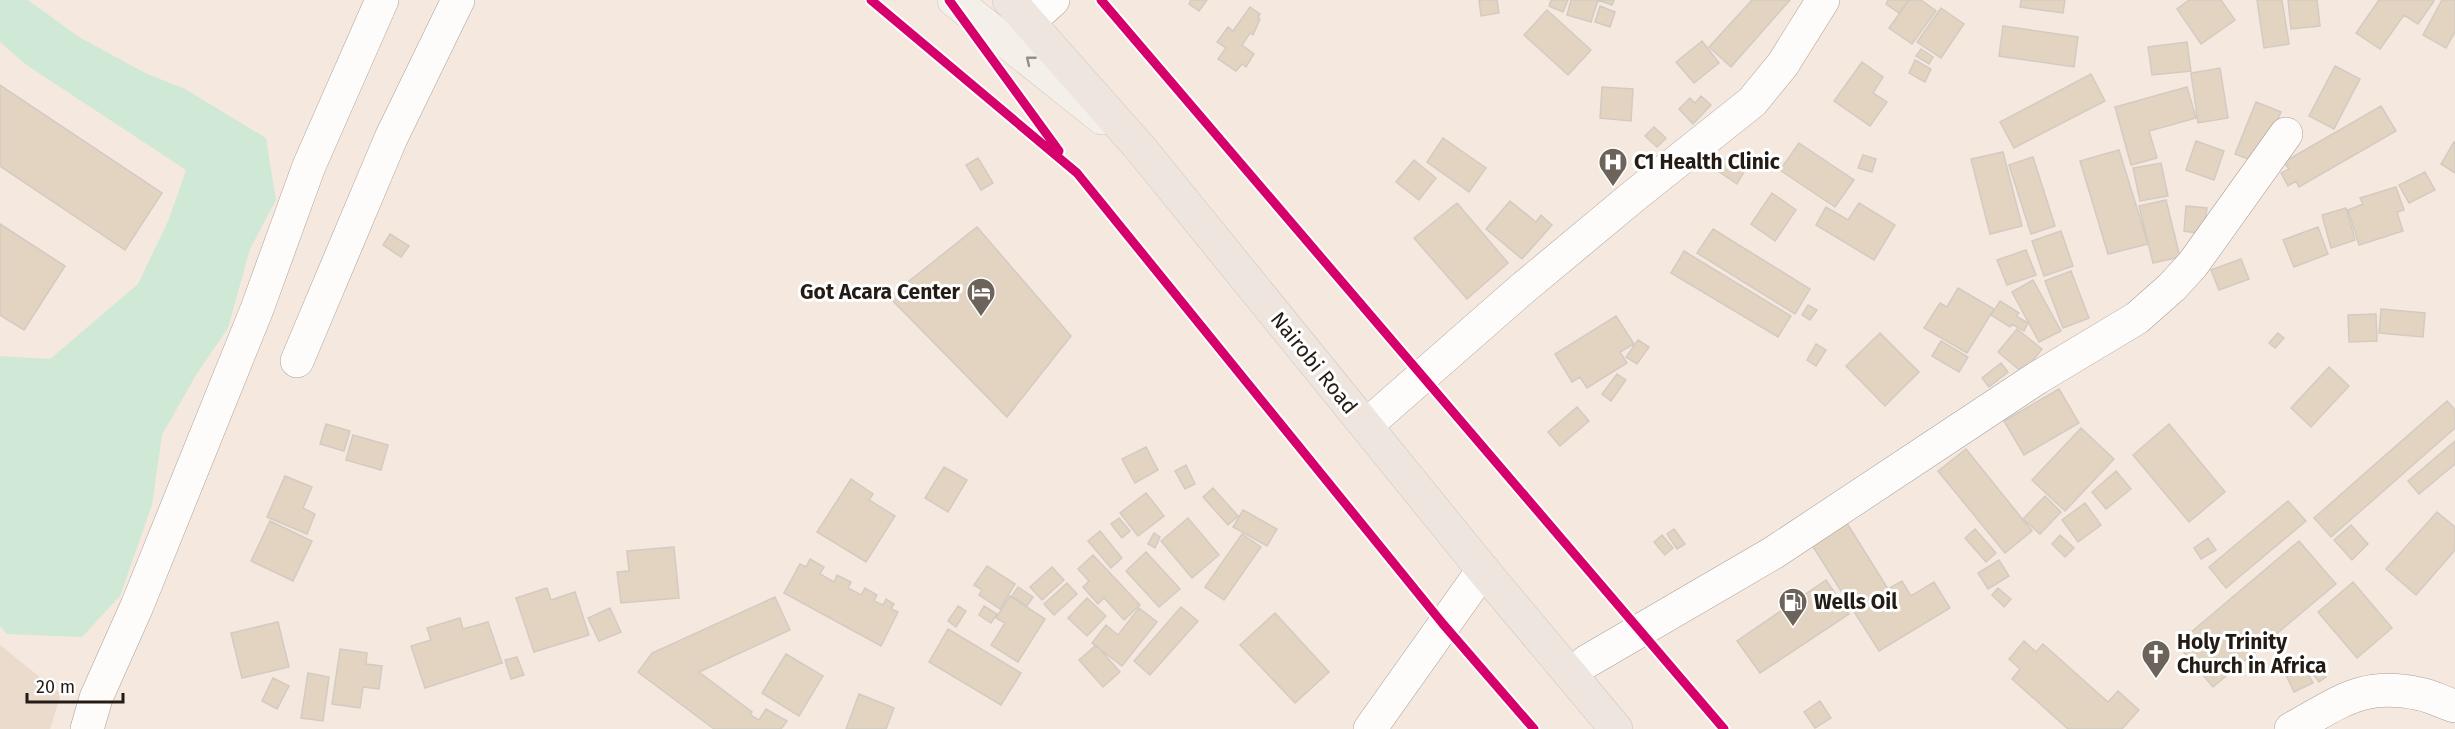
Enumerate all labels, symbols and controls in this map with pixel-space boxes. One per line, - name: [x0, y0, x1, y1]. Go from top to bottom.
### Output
- one-way arrow: [1025, 57, 1036, 68]
- hospital icon: C1 Health Clinic: [1597, 146, 1629, 188]
- place label: C1 Health Clinic: [1634, 149, 1780, 175]
- hotel icon: Got Acara Center: [965, 276, 997, 318]
- place label: Got Acara Center: [800, 279, 961, 305]
- street label: Nairobi Road: [1265, 307, 1363, 419]
- fuel station icon: Wells Oil: [1777, 586, 1809, 628]
- place label: Wells Oil: [1814, 589, 1898, 615]
- place label: Holy Trinity Church in Africa: [2177, 629, 2327, 679]
- church icon: Holy Trinity Church in Africa: [2140, 638, 2172, 680]
- scale bar: [27, 666, 123, 704]
- text: 20 m: [36, 676, 75, 698]

